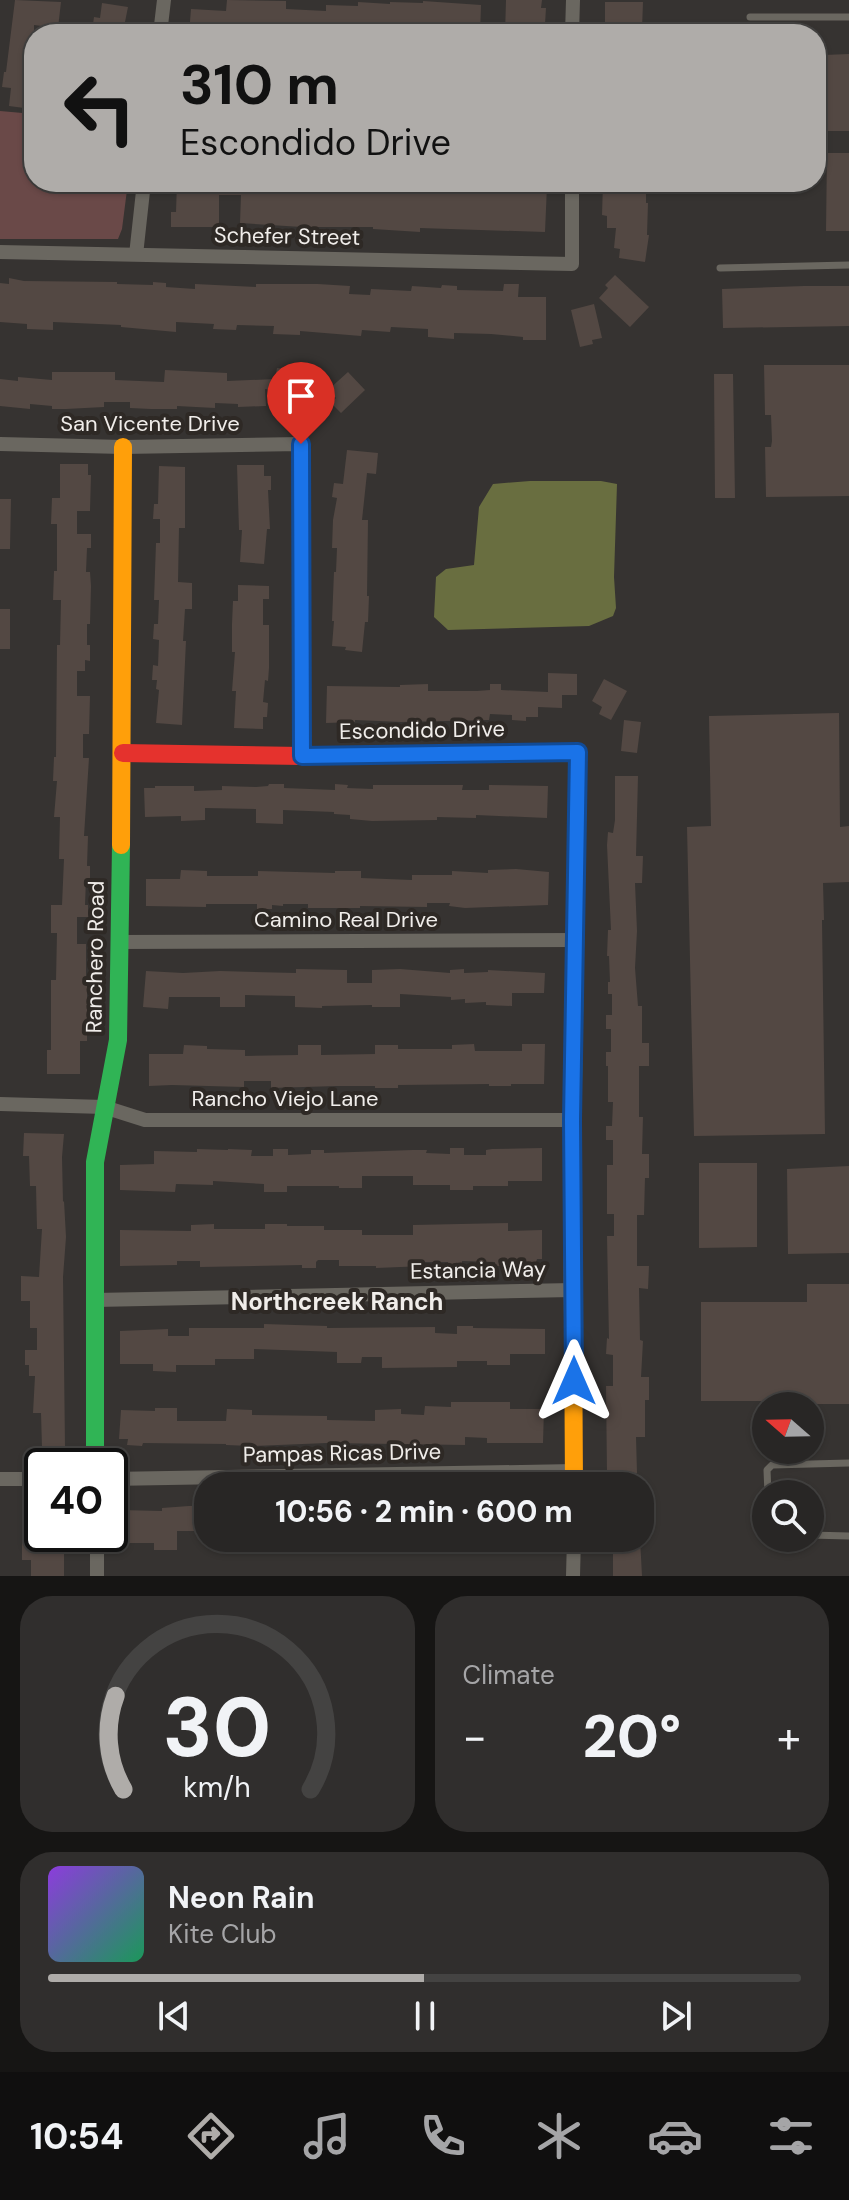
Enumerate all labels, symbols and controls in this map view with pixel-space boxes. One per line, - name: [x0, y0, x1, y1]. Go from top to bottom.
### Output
- text: 310 m: [180, 48, 339, 121]
- icon: left: [48, 56, 152, 160]
- text: Escondido Drive: [180, 119, 451, 166]
- street label: Schefer Street: [214, 220, 360, 252]
- pin: [267, 362, 335, 444]
- icon: arrive: [279, 374, 323, 418]
- street label: San Vicente Drive: [60, 409, 240, 438]
- street label: Escondido Drive: [339, 714, 505, 746]
- street label: Ranchero Road: [79, 880, 111, 1034]
- street label: Camino Real Drive: [254, 905, 438, 934]
- street label: Rancho Viejo Lane: [192, 1084, 378, 1113]
- street label: Estancia Way: [410, 1254, 546, 1286]
- district label: Northcreek Ranch: [231, 1286, 443, 1317]
- position arrow: [532, 1339, 616, 1423]
- north arrow: [752, 1392, 824, 1464]
- map controls: [752, 1392, 824, 1552]
- street label: Pampas Ricas Drive: [243, 1437, 441, 1469]
- speed limit sign: 40: [24, 1448, 128, 1552]
- button: search: [752, 1480, 824, 1552]
- text: 10:56 · 2 min · 600 m: [275, 1492, 573, 1531]
- text: Climate: [463, 1658, 555, 1692]
- text: 30: [163, 1673, 272, 1782]
- text: 20°: [582, 1697, 681, 1776]
- text: −: [463, 1708, 487, 1766]
- text: +: [777, 1708, 801, 1766]
- text: km/h: [183, 1769, 251, 1806]
- text: Neon Rain: [168, 1878, 314, 1917]
- text: Kite Club: [168, 1917, 277, 1951]
- icon: previous: [152, 1994, 196, 2038]
- icon: pause: [403, 1994, 447, 2038]
- icon: next: [654, 1994, 698, 2038]
- icon: directions: [183, 2108, 239, 2164]
- icon: music: [299, 2108, 355, 2164]
- icon: phone: [415, 2108, 471, 2164]
- icon: climate: [531, 2108, 587, 2164]
- icon: car: [647, 2108, 703, 2164]
- icon: filters: [763, 2108, 819, 2164]
- text: 10:54: [30, 2113, 123, 2160]

